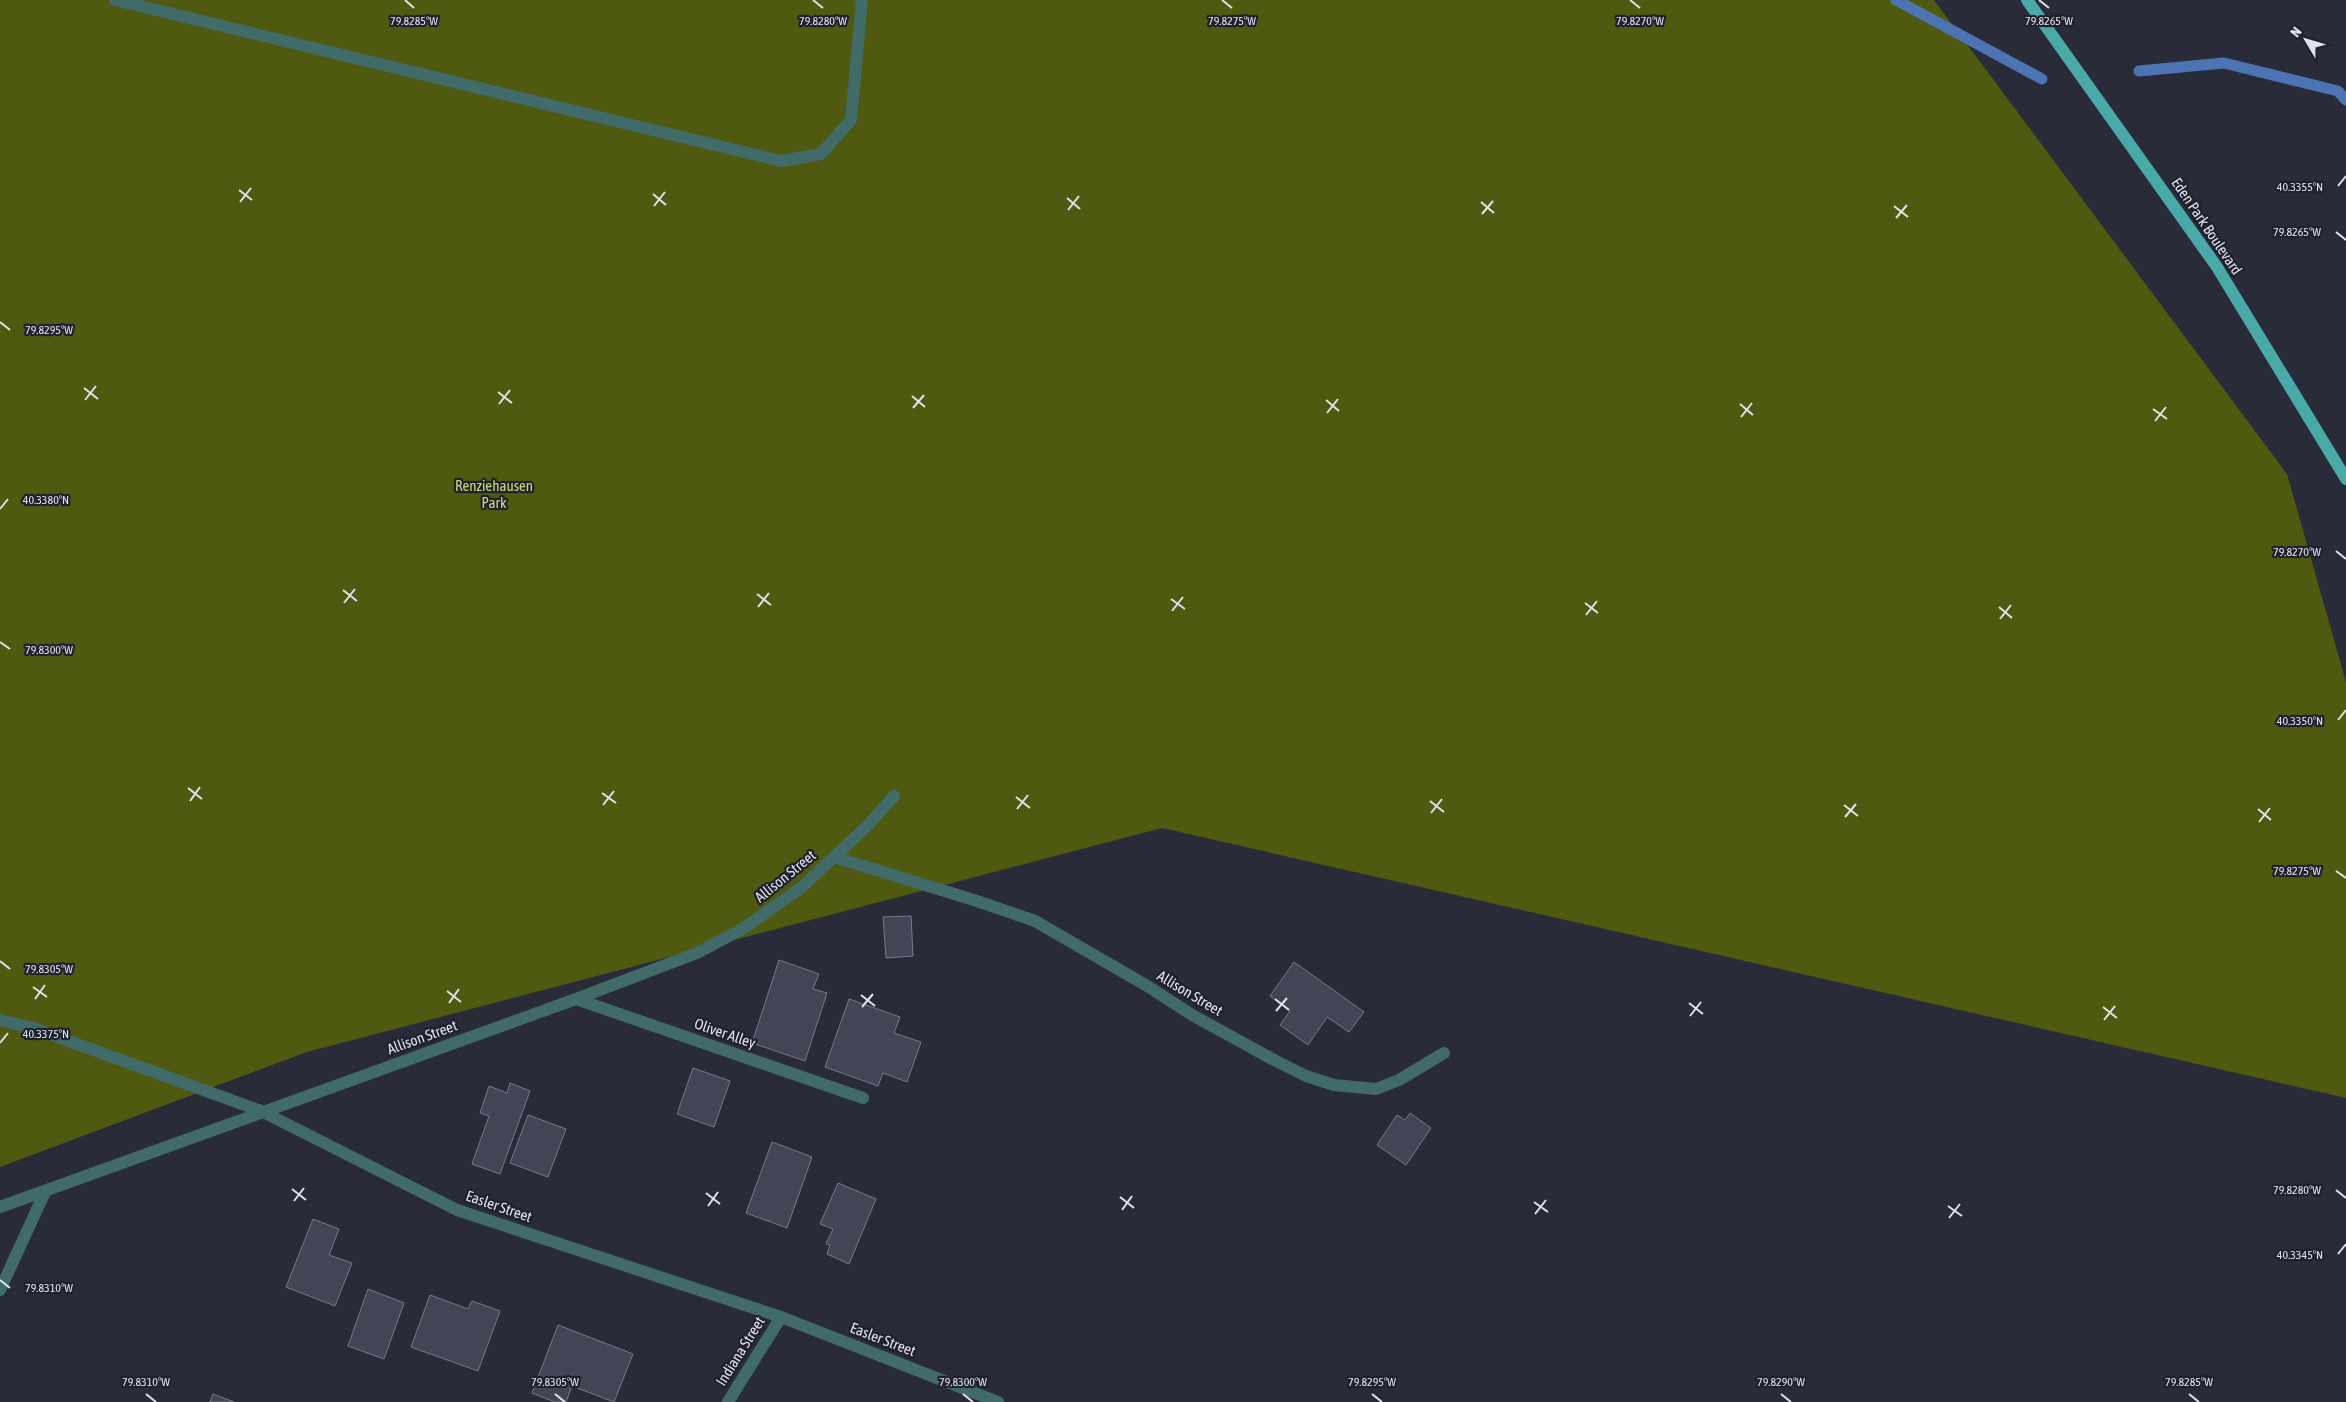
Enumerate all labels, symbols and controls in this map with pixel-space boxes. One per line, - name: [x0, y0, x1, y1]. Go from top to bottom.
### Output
- text: 79.8285°W: [390, 14, 438, 28]
- text: 79.8280°W: [799, 14, 847, 28]
- text: 79.8275°W: [1208, 14, 1256, 28]
- text: 79.8270°W: [1616, 14, 1664, 28]
- text: 79.8265°W: [2025, 14, 2073, 28]
- north arrow: [2281, 15, 2331, 65]
- text: N: [2287, 24, 2305, 40]
- street label: Eden Park Boulevard: [2168, 174, 2246, 278]
- text: 40.3355°N: [2277, 180, 2323, 194]
- text: 79.8265°W: [2273, 225, 2321, 239]
- text: 79.8295°W: [25, 323, 73, 337]
- park label: Renziehausen Park: [455, 477, 533, 511]
- text: 40.3380°N: [23, 493, 69, 507]
- text: 79.8270°W: [2273, 545, 2321, 559]
- text: 79.8300°W: [25, 643, 73, 657]
- text: 40.3350°N: [2277, 714, 2323, 728]
- street label: Allison Street: [751, 846, 819, 906]
- text: 79.8275°W: [2273, 864, 2321, 878]
- text: 79.8305°W: [25, 962, 73, 976]
- street label: Allison Street: [1154, 967, 1226, 1019]
- street label: Oliver Alley: [692, 1015, 758, 1051]
- street label: Allison Street: [385, 1016, 459, 1058]
- text: 40.3375°N: [23, 1027, 69, 1041]
- text: 79.8280°W: [2273, 1183, 2321, 1197]
- street label: Easler Street: [464, 1187, 534, 1225]
- text: 40.3345°N: [2277, 1248, 2323, 1262]
- text: 79.8310°W: [25, 1281, 73, 1295]
- street label: Indiana Street: [712, 1313, 768, 1389]
- street label: Easler Street: [848, 1319, 918, 1359]
- text: 79.8310°W: [122, 1375, 170, 1389]
- text: 79.8305°W: [531, 1375, 579, 1389]
- text: 79.8300°W: [939, 1375, 987, 1389]
- text: 79.8295°W: [1348, 1375, 1396, 1389]
- text: 79.8290°W: [1757, 1375, 1805, 1389]
- text: 79.8285°W: [2165, 1375, 2213, 1389]

